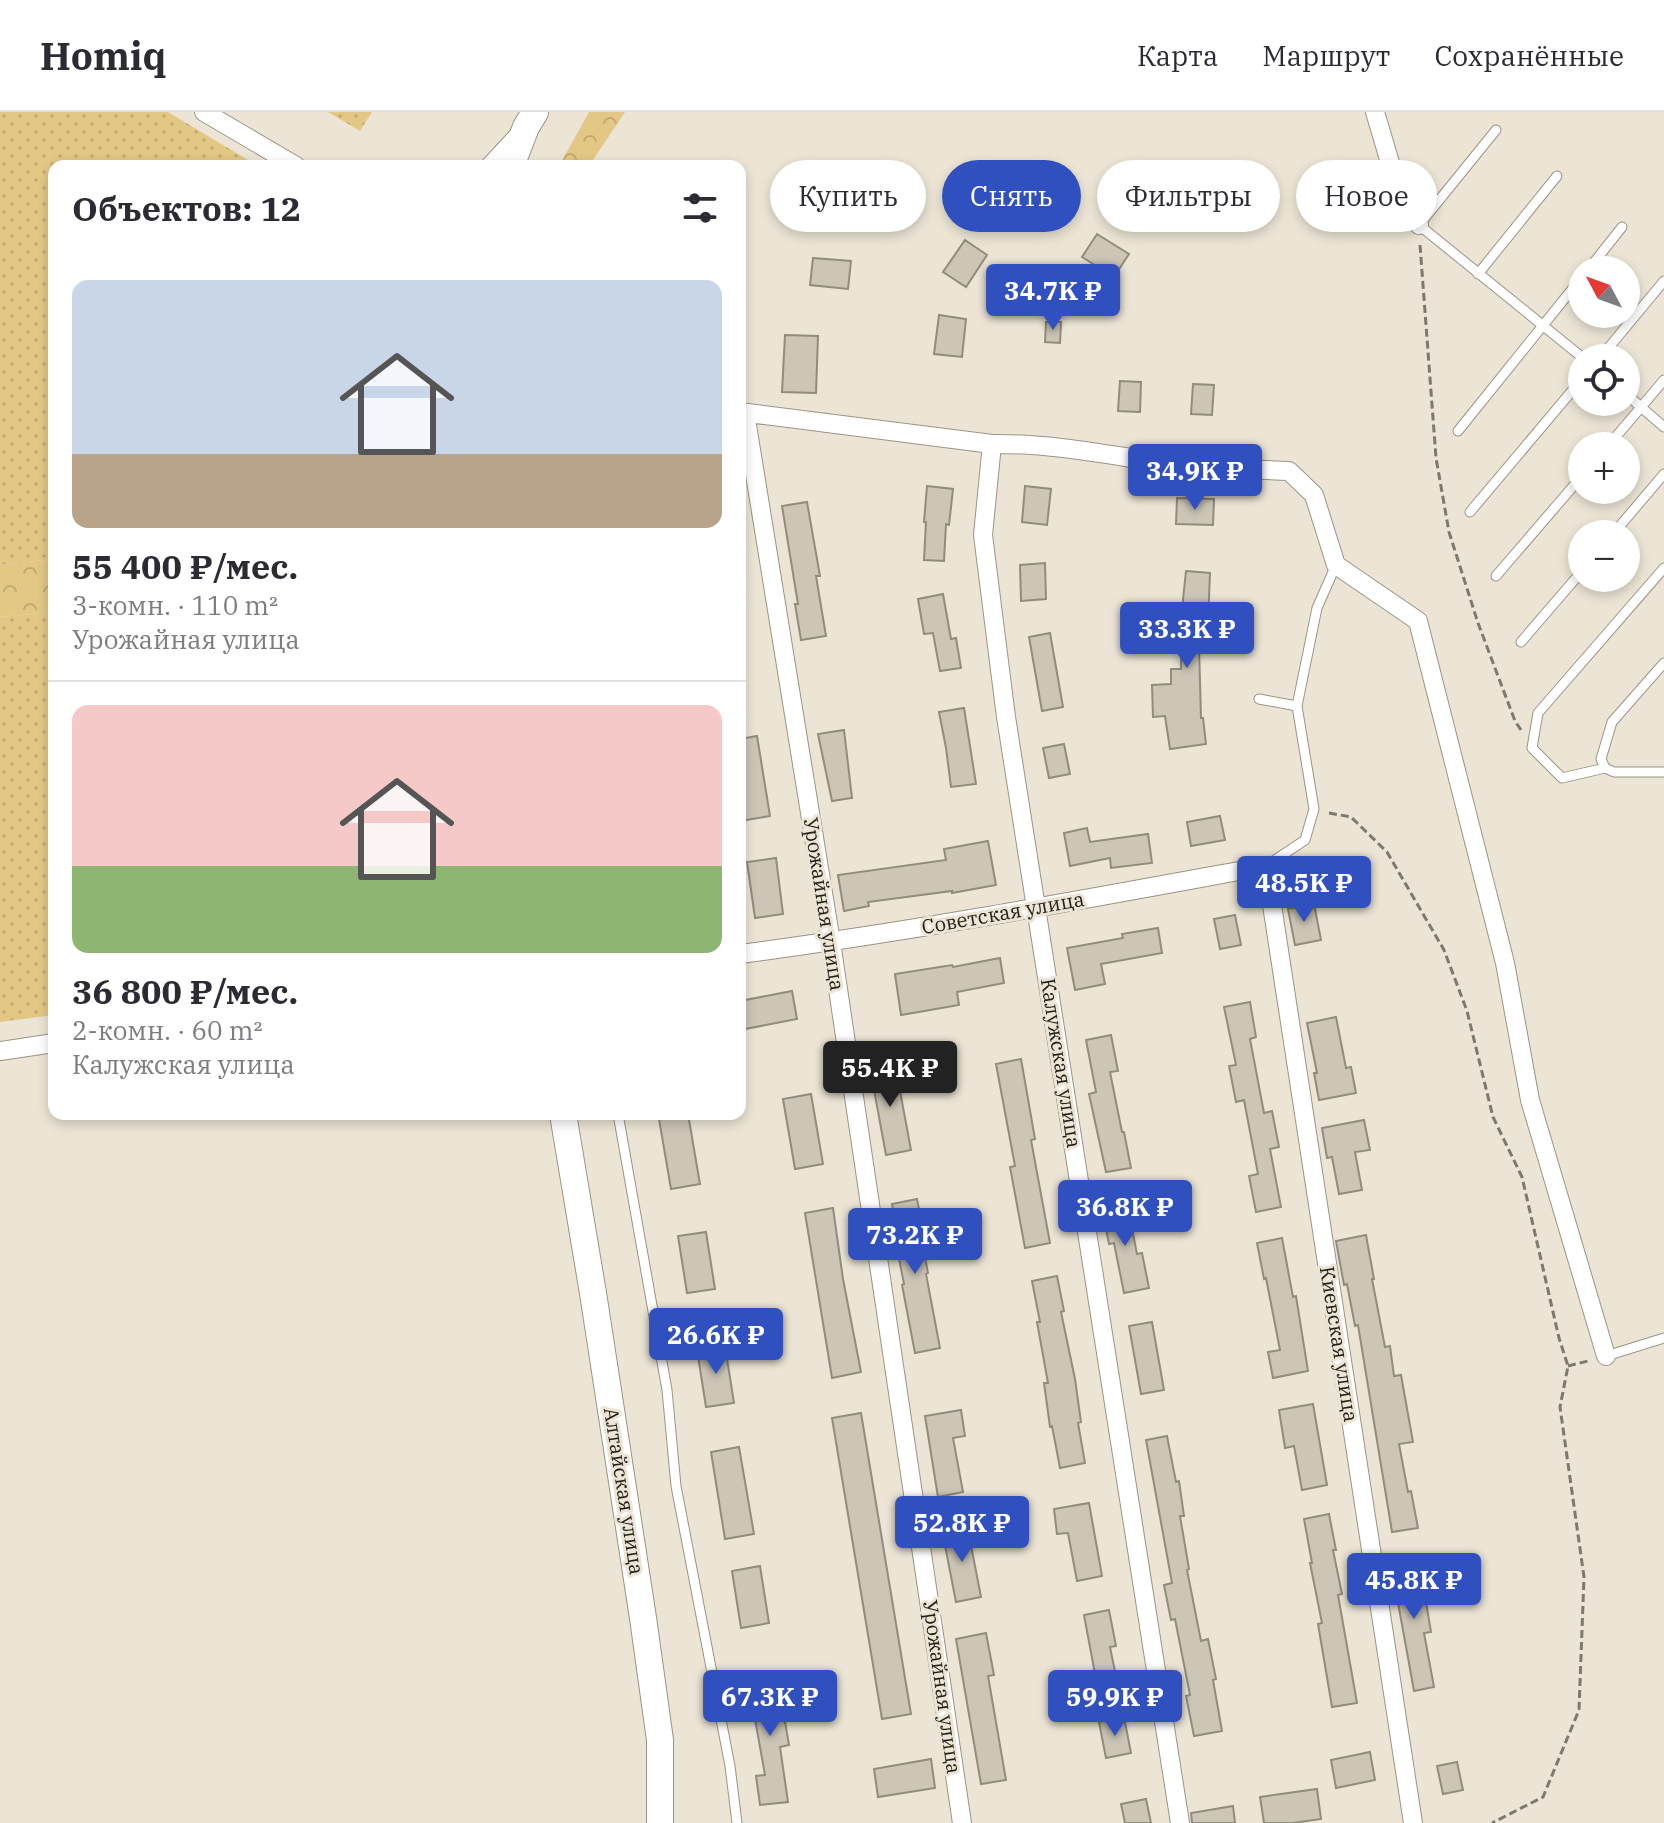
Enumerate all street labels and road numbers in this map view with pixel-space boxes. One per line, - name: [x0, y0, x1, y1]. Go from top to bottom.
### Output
- street label: Урожайная улица: [797, 815, 852, 993]
- street label: Советская улица: [919, 885, 1086, 940]
- street label: Калужская улица: [1035, 976, 1088, 1150]
- street label: Киевская улица: [1314, 1264, 1365, 1424]
- street label: Алтайская улица: [598, 1405, 651, 1577]
- street label: Урожайная улица: [917, 1598, 968, 1776]

